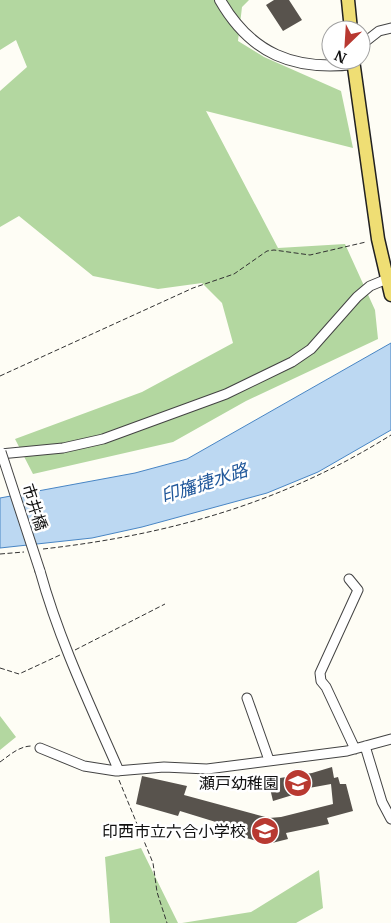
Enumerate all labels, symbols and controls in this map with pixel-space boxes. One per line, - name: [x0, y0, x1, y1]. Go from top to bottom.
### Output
- north arrow: [321, 20, 371, 70]
- text: N: [332, 46, 349, 67]
- water label: 印旛捷水路: [158, 458, 252, 508]
- street label: 市井橋: [18, 481, 52, 533]
- school or university icon: 瀬戸幼稚園: [283, 768, 313, 798]
- place label: 瀬戸幼稚園: [199, 773, 279, 793]
- school or university icon: 印西市立六合小学校: [250, 816, 280, 846]
- place label: 印西市立六合小学校: [102, 821, 246, 841]

